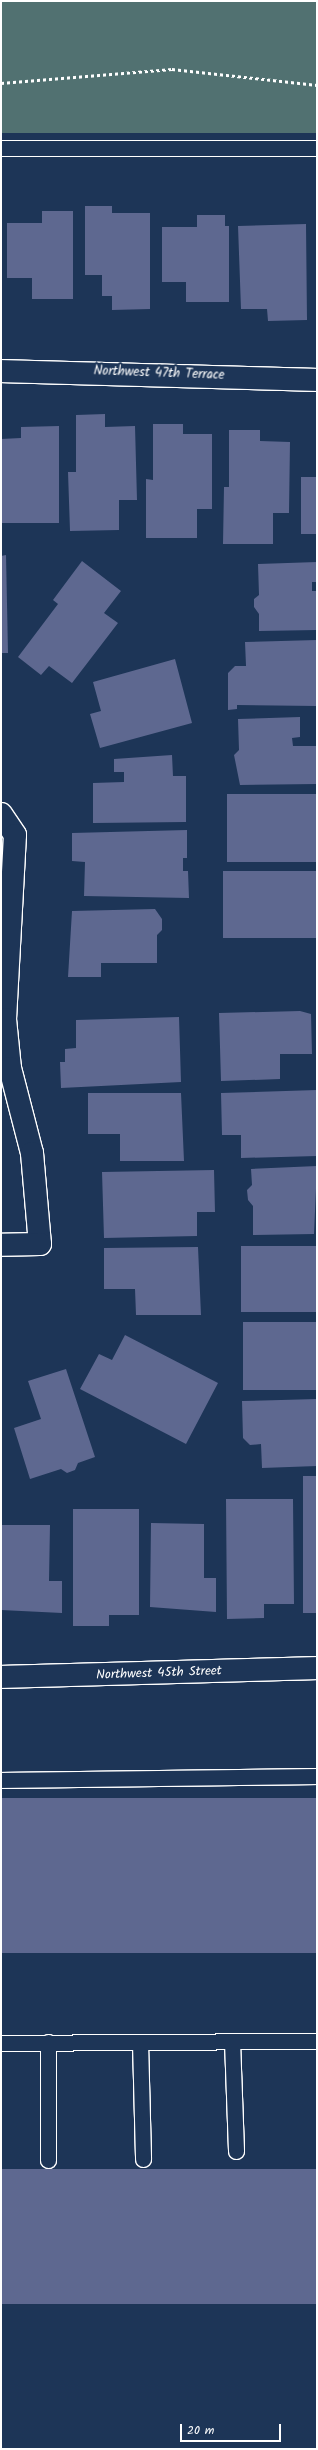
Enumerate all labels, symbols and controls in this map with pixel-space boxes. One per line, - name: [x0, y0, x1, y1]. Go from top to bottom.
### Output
- street label: Northwest 47th Terrace: [93, 364, 225, 384]
- street label: Northwest 45th Street: [96, 1664, 222, 1684]
- scale bar: [182, 2416, 283, 2442]
- text: 20 m: [187, 2421, 214, 2440]

